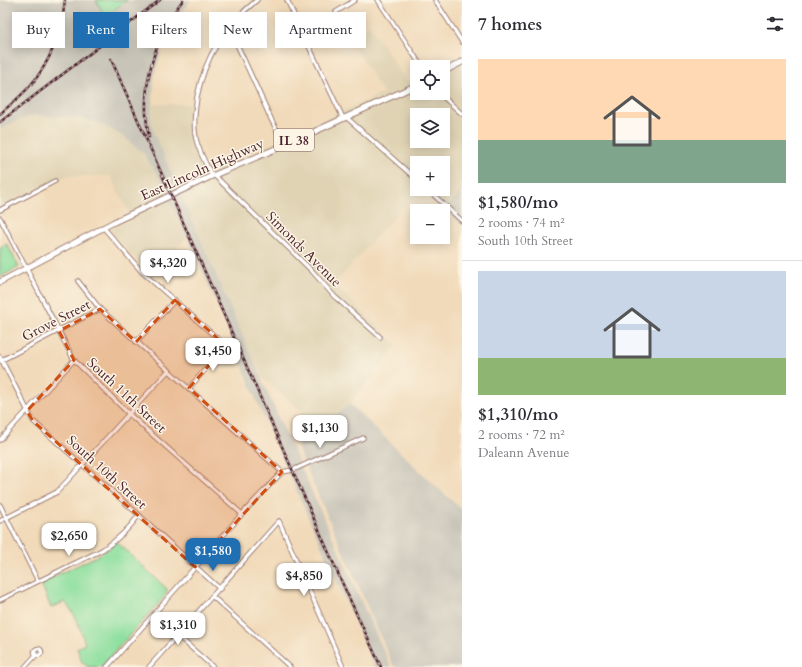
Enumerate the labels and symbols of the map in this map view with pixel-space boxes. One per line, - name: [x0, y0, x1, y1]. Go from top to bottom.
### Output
- road number: IL 38: [274, 129, 314, 151]
- street label: East Lincoln Highway: [138, 133, 267, 205]
- street label: Simonds Avenue: [262, 207, 346, 291]
- pin: $4,320: [135, 250, 201, 284]
- street label: Grove Street: [19, 295, 94, 346]
- pin: $1,450: [180, 338, 246, 372]
- street label: South 11th Street: [83, 354, 171, 437]
- pin: $1,130: [287, 415, 353, 449]
- street label: South 10th Street: [62, 431, 151, 514]
- pin: $2,650: [36, 523, 102, 557]
- pin: $1,580: [180, 538, 246, 572]
- pin: $4,850: [271, 563, 337, 597]
- pin: $1,310: [145, 612, 211, 646]

